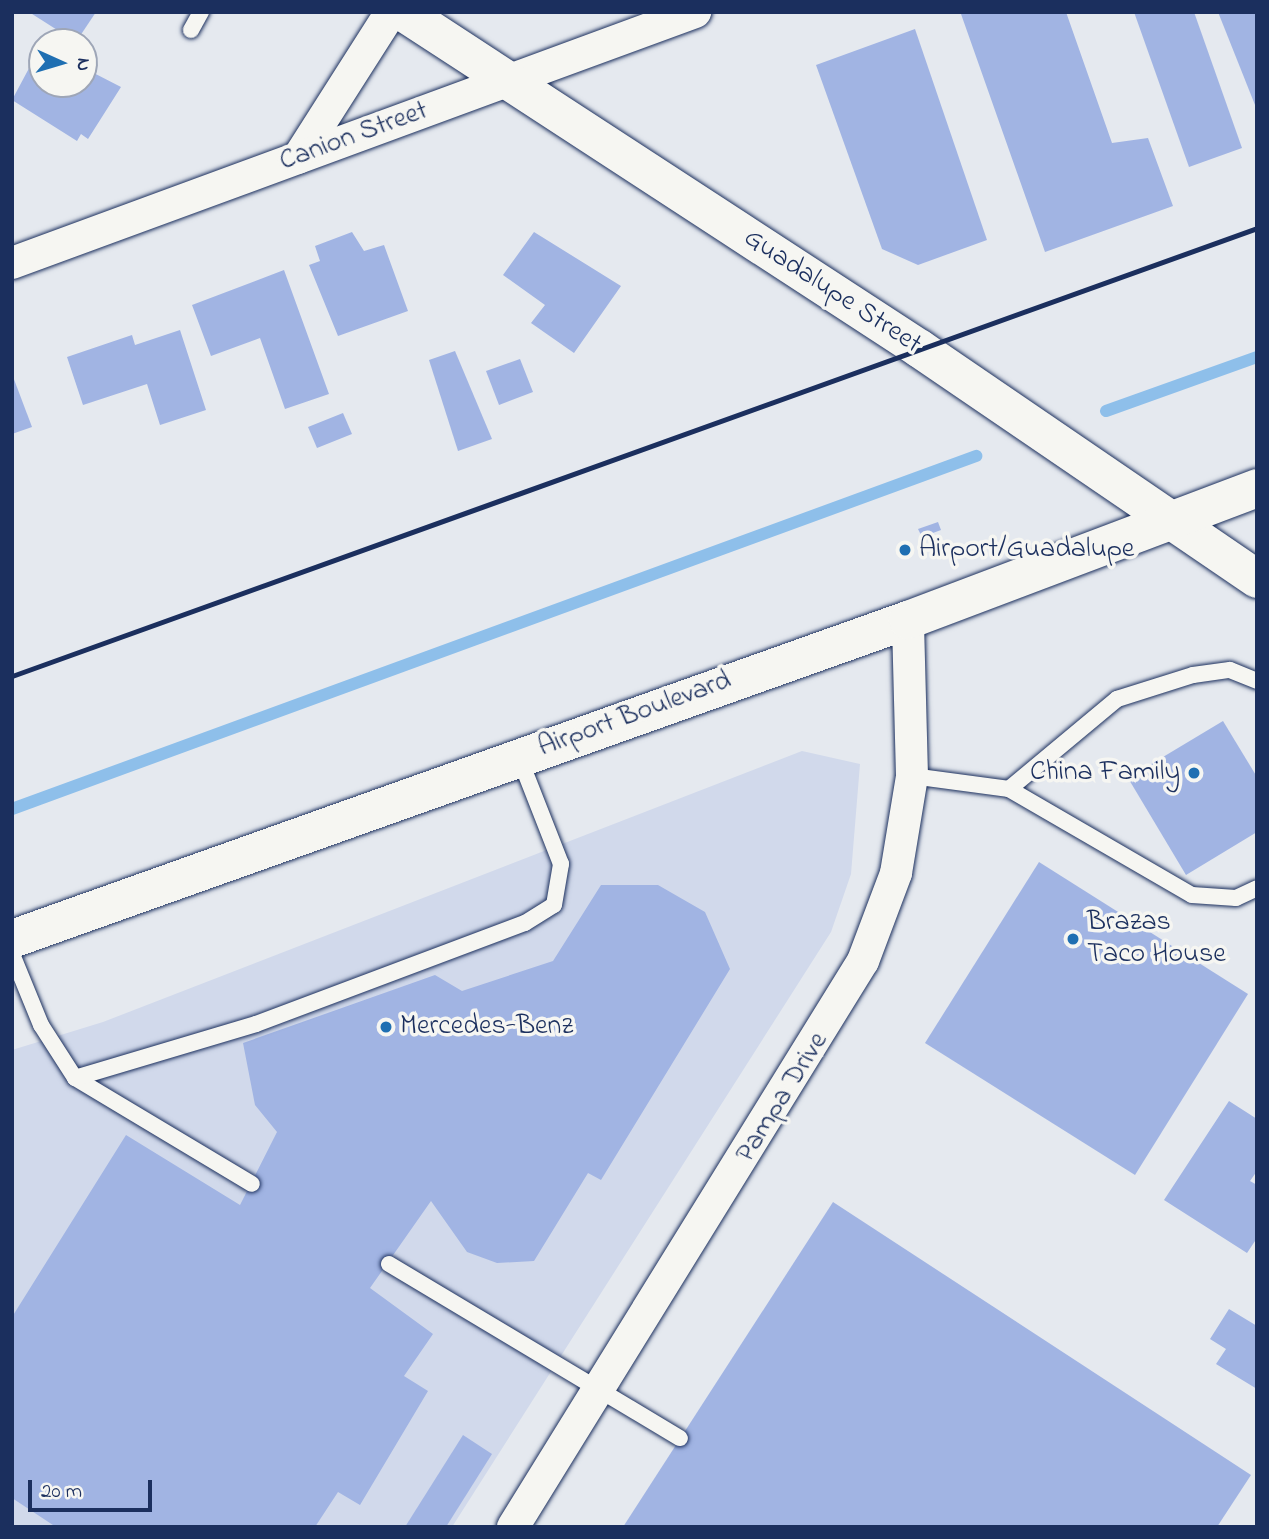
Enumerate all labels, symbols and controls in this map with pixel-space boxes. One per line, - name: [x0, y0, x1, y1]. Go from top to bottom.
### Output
- north arrow: [28, 28, 98, 98]
- text: N: [69, 57, 96, 72]
- street label: Canion Street: [275, 95, 433, 179]
- street label: Guadalupe Street: [737, 222, 927, 362]
- place label: Airport/Guadalupe: [919, 533, 1134, 567]
- marker: Airport/Guadalupe: [897, 542, 913, 558]
- street label: Airport Boulevard: [534, 665, 736, 765]
- place label: China Family: [1030, 756, 1180, 790]
- marker: China Family: [1186, 765, 1202, 781]
- place label: Brazas Taco House: [1087, 906, 1226, 972]
- marker: Brazas Taco House: [1065, 931, 1081, 947]
- place label: Mercedes-Benz: [400, 1010, 573, 1044]
- marker: Mercedes-Benz: [378, 1019, 394, 1035]
- street label: Pampa Drive: [730, 1027, 836, 1169]
- scale bar: [32, 1466, 156, 1510]
- text: 20 m: [41, 1477, 82, 1507]

